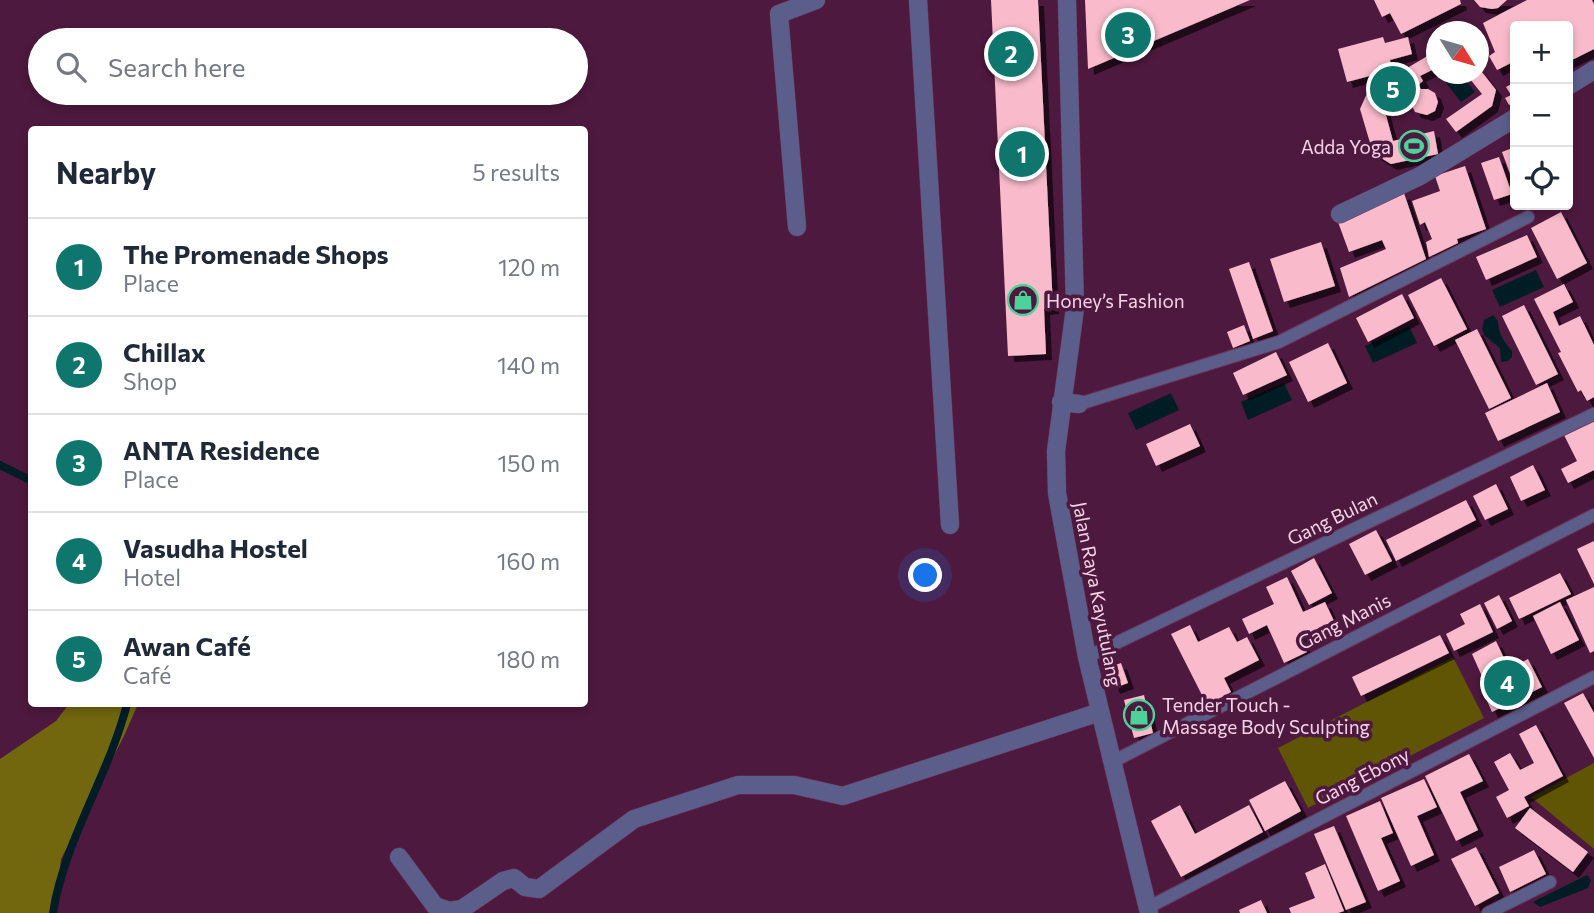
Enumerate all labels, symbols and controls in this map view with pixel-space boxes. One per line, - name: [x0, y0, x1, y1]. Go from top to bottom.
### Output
- pin: 3: [1105, 9, 1151, 61]
- north arrow: [1426, 21, 1489, 84]
- map controls: [1510, 21, 1573, 210]
- button: +: [1510, 21, 1573, 84]
- search box: [28, 28, 588, 105]
- pin: 2: [988, 28, 1034, 80]
- icon: search: [52, 48, 90, 86]
- text: Search here: [108, 51, 246, 82]
- pin: 5: [1370, 63, 1416, 115]
- button: −: [1510, 84, 1573, 147]
- pin: 1: [999, 128, 1045, 180]
- sports icon: Adda Yoga: [1397, 129, 1431, 163]
- place label: Adda Yoga: [1301, 135, 1391, 158]
- button: locate: [1510, 147, 1573, 210]
- text: Nearby: [56, 153, 156, 190]
- text: 5 results: [472, 158, 560, 186]
- text: The Promenade Shops: [123, 238, 389, 269]
- text: 1: [74, 253, 84, 281]
- text: 120 m: [498, 253, 560, 281]
- text: Place: [123, 269, 179, 297]
- shop icon: Honey’s Fashion: [1006, 283, 1040, 317]
- place label: Honey’s Fashion: [1046, 289, 1185, 312]
- text: Chillax: [123, 336, 206, 367]
- text: 2: [72, 351, 86, 379]
- text: 140 m: [497, 351, 560, 379]
- text: Shop: [123, 367, 177, 395]
- text: ANTA Residence: [123, 434, 320, 465]
- text: 3: [72, 449, 86, 477]
- text: 150 m: [497, 449, 560, 477]
- text: Place: [123, 465, 179, 493]
- street label: Gang Bulan: [1283, 486, 1381, 550]
- street label: Jalan Raya Kayutulang: [1069, 500, 1127, 688]
- text: Vasudha Hostel: [123, 532, 308, 563]
- text: 4: [72, 547, 86, 575]
- text: 160 m: [497, 547, 560, 575]
- your location: [908, 558, 942, 592]
- text: Hotel: [123, 563, 181, 591]
- street label: Gang Manis: [1294, 588, 1394, 654]
- text: Awan Café: [123, 630, 251, 661]
- text: 5: [72, 645, 86, 673]
- text: 180 m: [497, 645, 560, 673]
- pin: 4: [1484, 657, 1530, 709]
- text: Café: [123, 661, 171, 689]
- place label: Tender Touch - Massage Body Sculpting: [1162, 693, 1370, 738]
- shop icon: Tender Touch - Massage Body Sculpting: [1122, 698, 1156, 732]
- street label: Gang Ebony: [1311, 742, 1413, 810]

